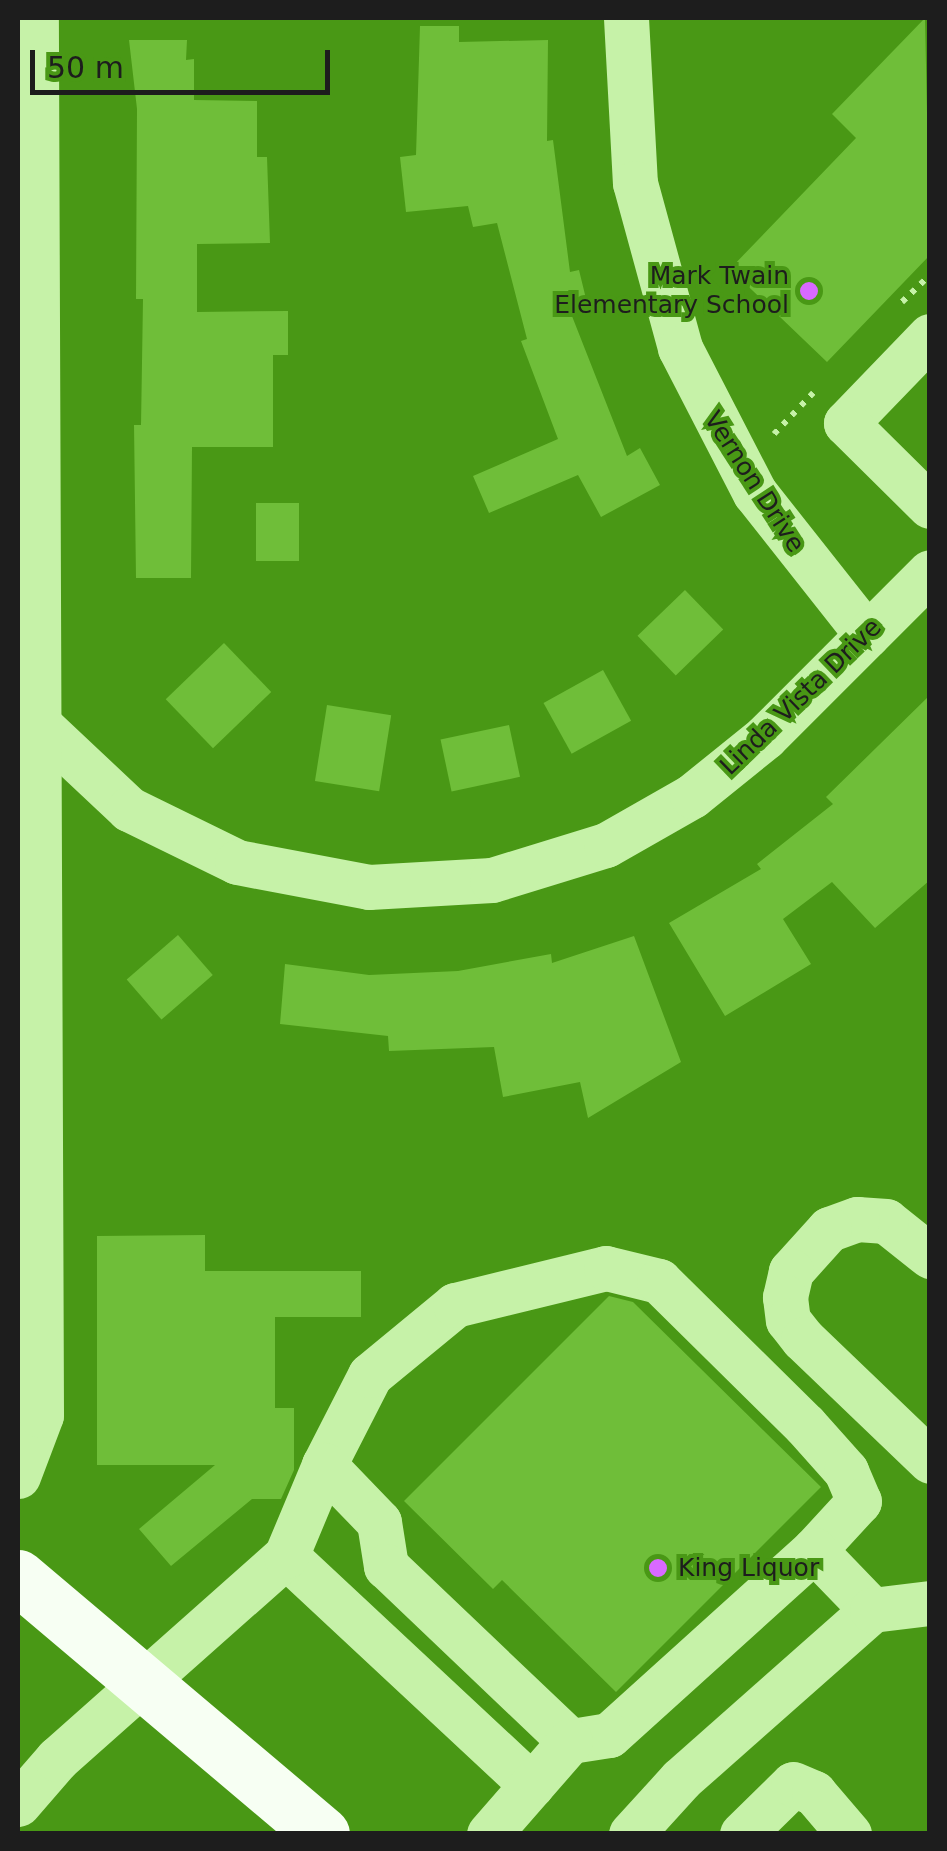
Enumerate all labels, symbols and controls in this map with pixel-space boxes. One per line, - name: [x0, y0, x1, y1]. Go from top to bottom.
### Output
- scale bar: [35, 30, 335, 92]
- text: 50 m: [47, 50, 124, 85]
- place label: Mark Twain Elementary School: [554, 262, 789, 321]
- marker: Mark Twain Elementary School: [798, 280, 820, 302]
- street label: Vernon Drive: [697, 406, 811, 558]
- street label: Linda Vista Drive: [714, 613, 888, 781]
- place label: King Liquor: [678, 1553, 819, 1583]
- marker: King Liquor: [647, 1557, 669, 1579]

